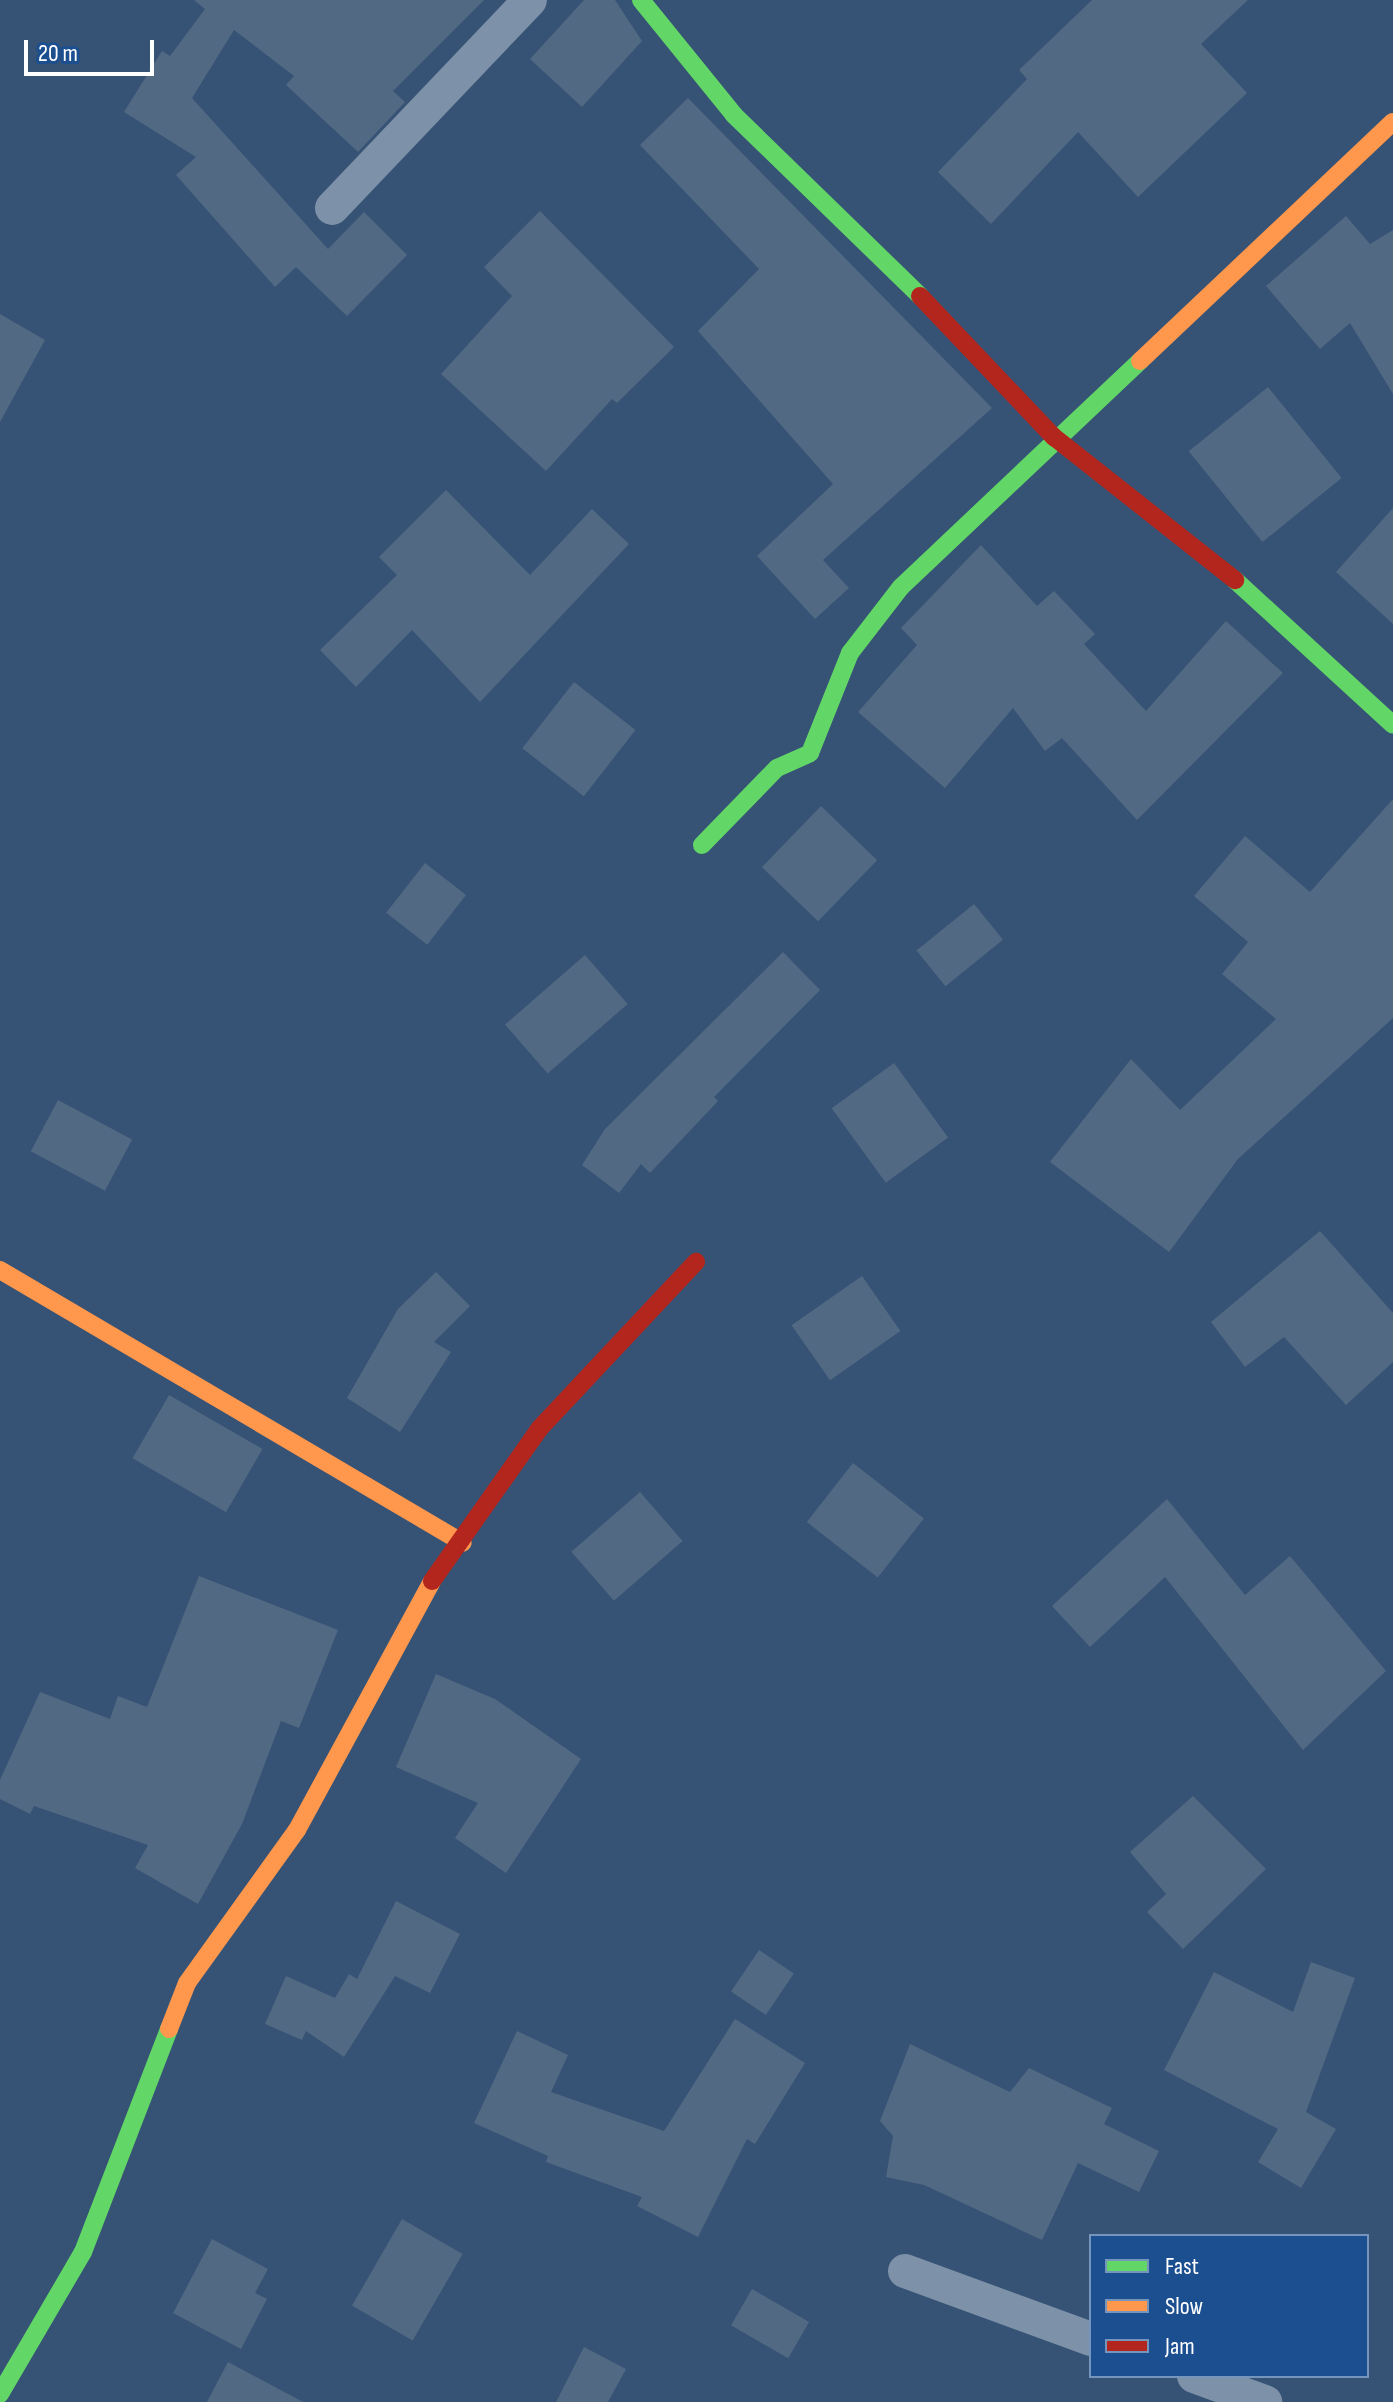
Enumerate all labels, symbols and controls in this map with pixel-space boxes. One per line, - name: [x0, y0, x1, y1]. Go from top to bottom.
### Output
- scale bar: [28, 24, 158, 74]
- text: 20 m: [38, 39, 78, 68]
- legend: [1089, 2234, 1369, 2378]
- text: Fast: [1165, 2252, 1199, 2281]
- text: Slow: [1165, 2292, 1203, 2321]
- text: Jam: [1165, 2332, 1195, 2361]

